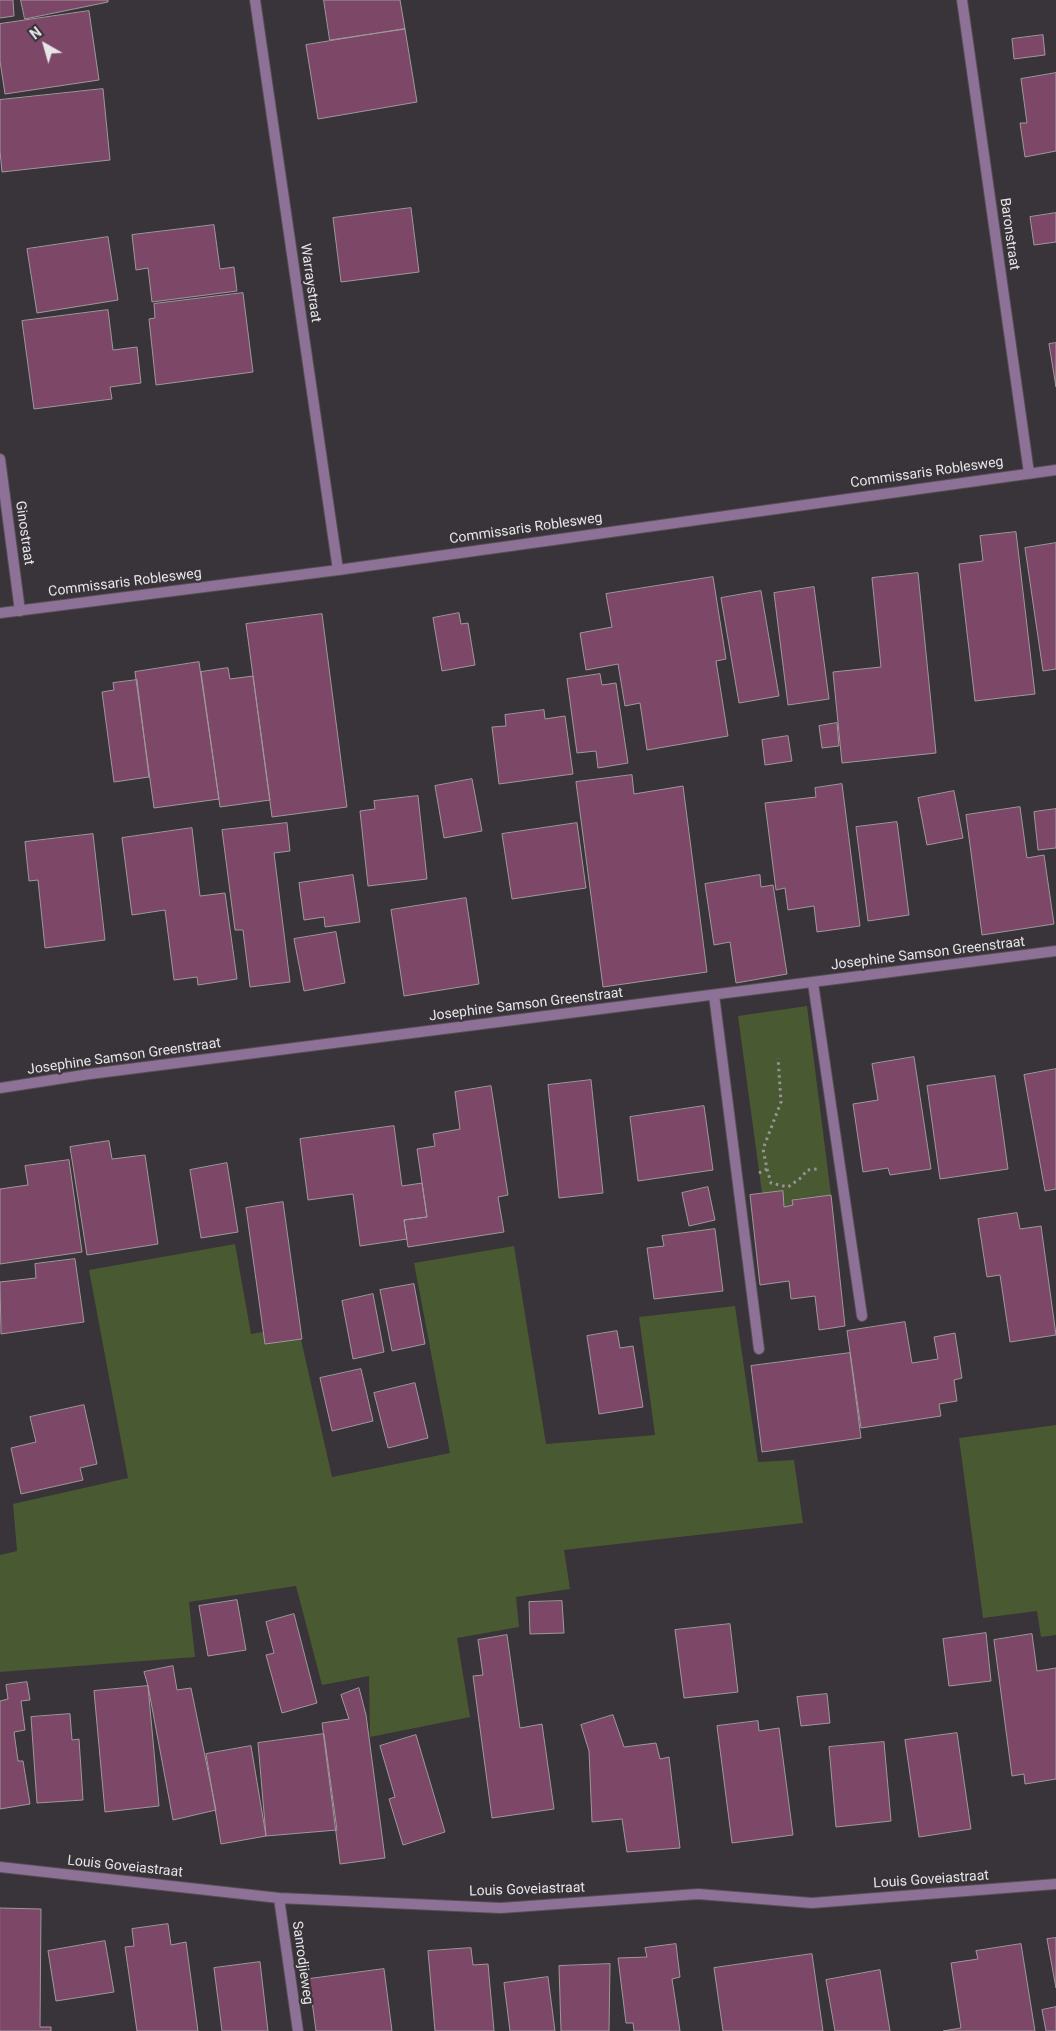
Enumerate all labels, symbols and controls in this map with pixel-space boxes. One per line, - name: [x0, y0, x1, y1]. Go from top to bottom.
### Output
- north arrow: [20, 20, 70, 70]
- text: N: [27, 24, 45, 43]
- street label: Baronstraat: [996, 197, 1022, 271]
- street label: Warraystraat: [296, 243, 324, 323]
- street label: Commissaris Roblesweg: [849, 454, 1005, 492]
- street label: Ginostraat: [11, 500, 37, 566]
- street label: Commissaris Roblesweg: [448, 510, 604, 548]
- street label: Commissaris Roblesweg: [47, 565, 203, 601]
- street label: Josephine Samson Greenstraat: [830, 934, 1026, 974]
- street label: Josephine Samson Greenstraat: [428, 985, 624, 1025]
- street label: Josephine Samson Greenstraat: [26, 1035, 222, 1079]
- street label: Louis Goveiastraat: [66, 1853, 184, 1881]
- street label: Louis Goveiastraat: [873, 1868, 989, 1892]
- street label: Louis Goveiastraat: [469, 1880, 585, 1900]
- street label: Sanrodjieweg: [288, 1920, 316, 2006]

